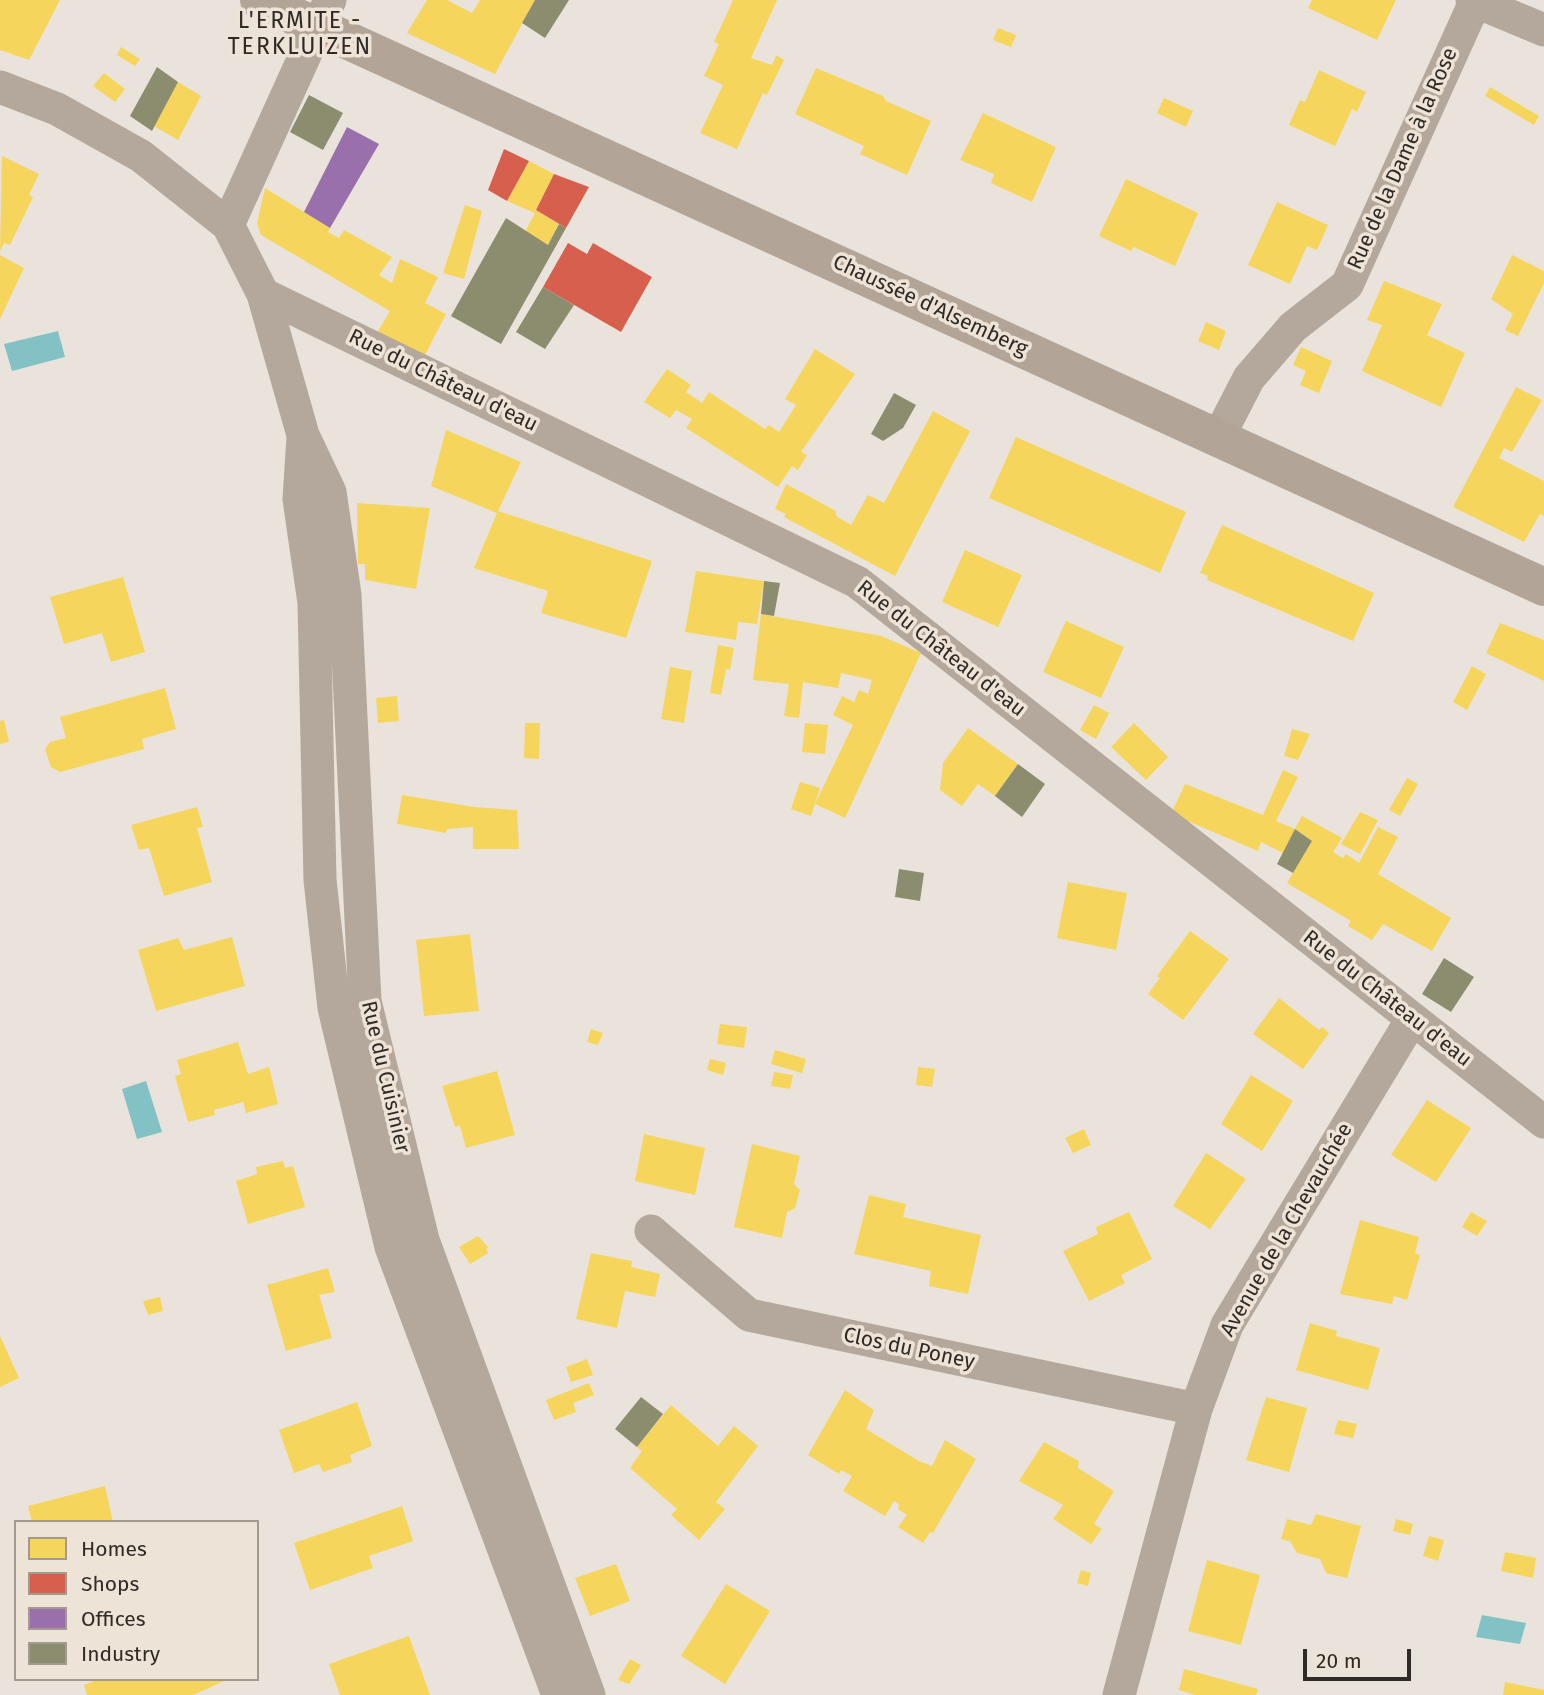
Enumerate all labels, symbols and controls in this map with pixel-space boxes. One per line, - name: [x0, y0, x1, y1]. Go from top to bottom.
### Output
- district label: L'ERMITE - TERKLUIZEN: [229, 8, 371, 62]
- street label: Rue de la Dame à la Rose: [1343, 44, 1463, 274]
- street label: Chaussée d'Alsemberg: [829, 250, 1031, 362]
- street label: Rue du Château d'eau: [344, 324, 542, 438]
- street label: Rue du Château d'eau: [852, 575, 1030, 723]
- street label: Rue du Château d'eau: [1298, 925, 1476, 1073]
- street label: Rue du Cuisinier: [355, 998, 415, 1156]
- street label: Avenue de la Chevauchée: [1216, 1119, 1358, 1341]
- street label: Clos du Poney: [841, 1323, 977, 1375]
- legend: [14, 1520, 259, 1681]
- text: Homes: [81, 1536, 147, 1562]
- text: Shops: [81, 1571, 139, 1597]
- text: Offices: [81, 1606, 146, 1632]
- scale bar: [1306, 1636, 1414, 1680]
- text: Industry: [81, 1641, 160, 1667]
- text: 20 m: [1316, 1648, 1362, 1674]

